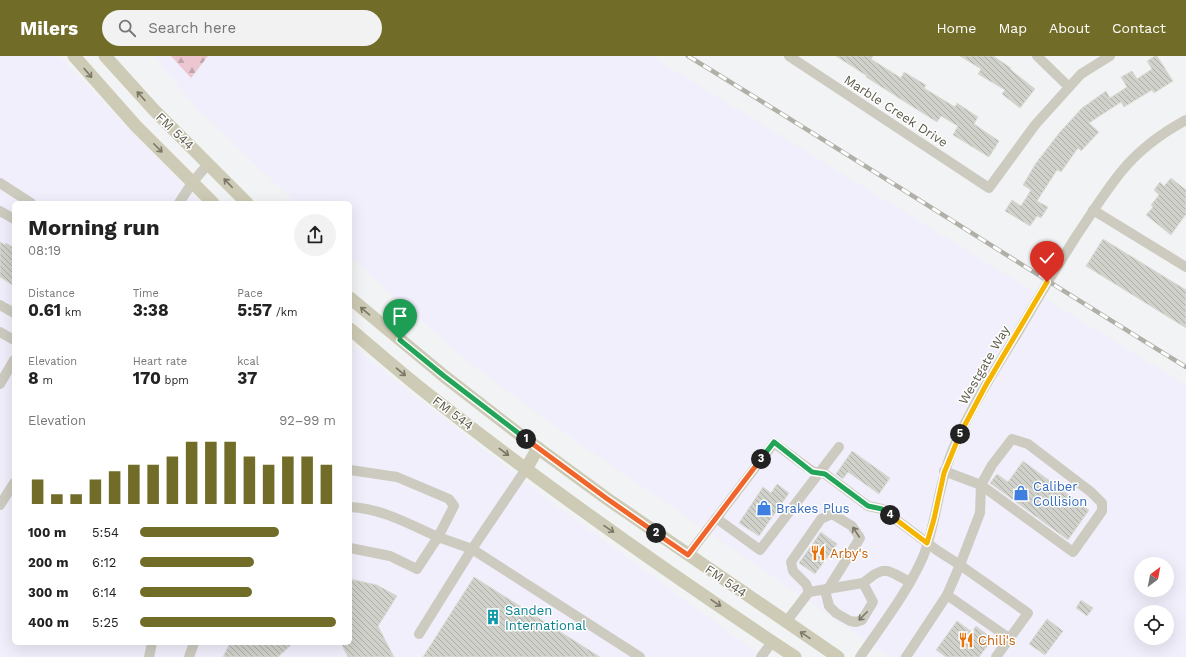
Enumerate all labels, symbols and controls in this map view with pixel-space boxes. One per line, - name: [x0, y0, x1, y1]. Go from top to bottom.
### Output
- search box: [102, 10, 382, 46]
- text: Milers: [20, 17, 78, 40]
- icon: search: [116, 17, 138, 39]
- text: Search here: [148, 19, 236, 37]
- text: Home: [936, 20, 976, 36]
- text: Map: [998, 20, 1027, 36]
- text: About: [1049, 20, 1090, 36]
- text: Contact: [1112, 20, 1166, 36]
- one-way arrow: [84, 67, 93, 78]
- street label: Marble Creek Drive: [841, 72, 951, 150]
- one-way arrow: [137, 91, 146, 101]
- street label: FM 544: [153, 109, 197, 153]
- one-way arrow: [153, 143, 163, 153]
- one-way arrow: [223, 178, 232, 188]
- button: share: [294, 214, 336, 256]
- text: Morning run: [28, 215, 160, 240]
- pin: [1030, 241, 1064, 282]
- text: 08:19: [28, 243, 61, 258]
- icon: check: [1036, 247, 1058, 269]
- text: Distance: [28, 287, 75, 300]
- text: Time: [133, 287, 159, 300]
- text: Pace: [237, 287, 263, 300]
- pin: [383, 299, 417, 340]
- text: 0.61: [28, 300, 61, 320]
- text: 3:38: [133, 300, 169, 320]
- text: 5:57: [237, 300, 272, 320]
- icon: arrive: [389, 305, 411, 327]
- text: km: [61, 306, 82, 319]
- text: /km: [272, 306, 297, 319]
- one-way arrow: [360, 307, 371, 315]
- street label: Westgate Way: [955, 323, 1013, 407]
- text: Elevation: [28, 355, 77, 368]
- text: Heart rate: [133, 355, 187, 368]
- text: kcal: [237, 355, 259, 368]
- text: 8: [28, 368, 39, 388]
- text: 170: [133, 368, 161, 388]
- text: 37: [237, 368, 257, 388]
- one-way arrow: [396, 368, 407, 377]
- text: m: [39, 374, 53, 387]
- text: bpm: [161, 374, 189, 387]
- street label: FM 544: [430, 393, 476, 433]
- text: Elevation: [28, 413, 86, 428]
- text: 92–99 m: [279, 413, 336, 428]
- pin: 5: [950, 424, 970, 444]
- text: 5: [957, 427, 963, 440]
- pin: 1: [516, 429, 536, 449]
- text: 1: [524, 432, 528, 445]
- one-way arrow: [498, 448, 509, 457]
- pin: 3: [751, 449, 771, 469]
- text: 3: [758, 452, 764, 465]
- place label: Caliber Collision: [1033, 479, 1087, 509]
- shop icon: Caliber Collision: [1012, 484, 1030, 502]
- shop icon: Brakes Plus: [755, 499, 773, 517]
- place label: Brakes Plus: [776, 501, 850, 516]
- pin: 4: [880, 505, 900, 525]
- text: 4: [886, 508, 894, 521]
- pin: 2: [646, 523, 666, 543]
- text: 100 m: [28, 525, 66, 540]
- text: 5:54: [92, 525, 119, 540]
- one-way arrow: [603, 525, 614, 534]
- text: 2: [653, 526, 659, 539]
- one-way arrow: [852, 527, 860, 538]
- restaurant icon: Arby's: [809, 544, 827, 562]
- place label: Arby's: [830, 546, 868, 561]
- text: 200 m: [28, 555, 68, 570]
- text: 6:12: [92, 555, 116, 570]
- north arrow: [1134, 557, 1174, 597]
- map controls: [1134, 557, 1174, 645]
- street label: FM 544: [702, 562, 750, 600]
- text: 300 m: [28, 585, 68, 600]
- text: 6:14: [92, 585, 117, 600]
- one-way arrow: [710, 599, 721, 607]
- place label: Sanden International: [505, 603, 586, 633]
- button: locate: [1134, 605, 1174, 645]
- building icon: Sanden International: [484, 608, 502, 626]
- one-way arrow: [858, 612, 868, 621]
- text: 400 m: [28, 615, 69, 630]
- text: 5:25: [92, 615, 119, 630]
- one-way arrow: [800, 631, 811, 639]
- restaurant icon: Chili's: [957, 631, 975, 649]
- place label: Chili's: [978, 633, 1016, 648]

